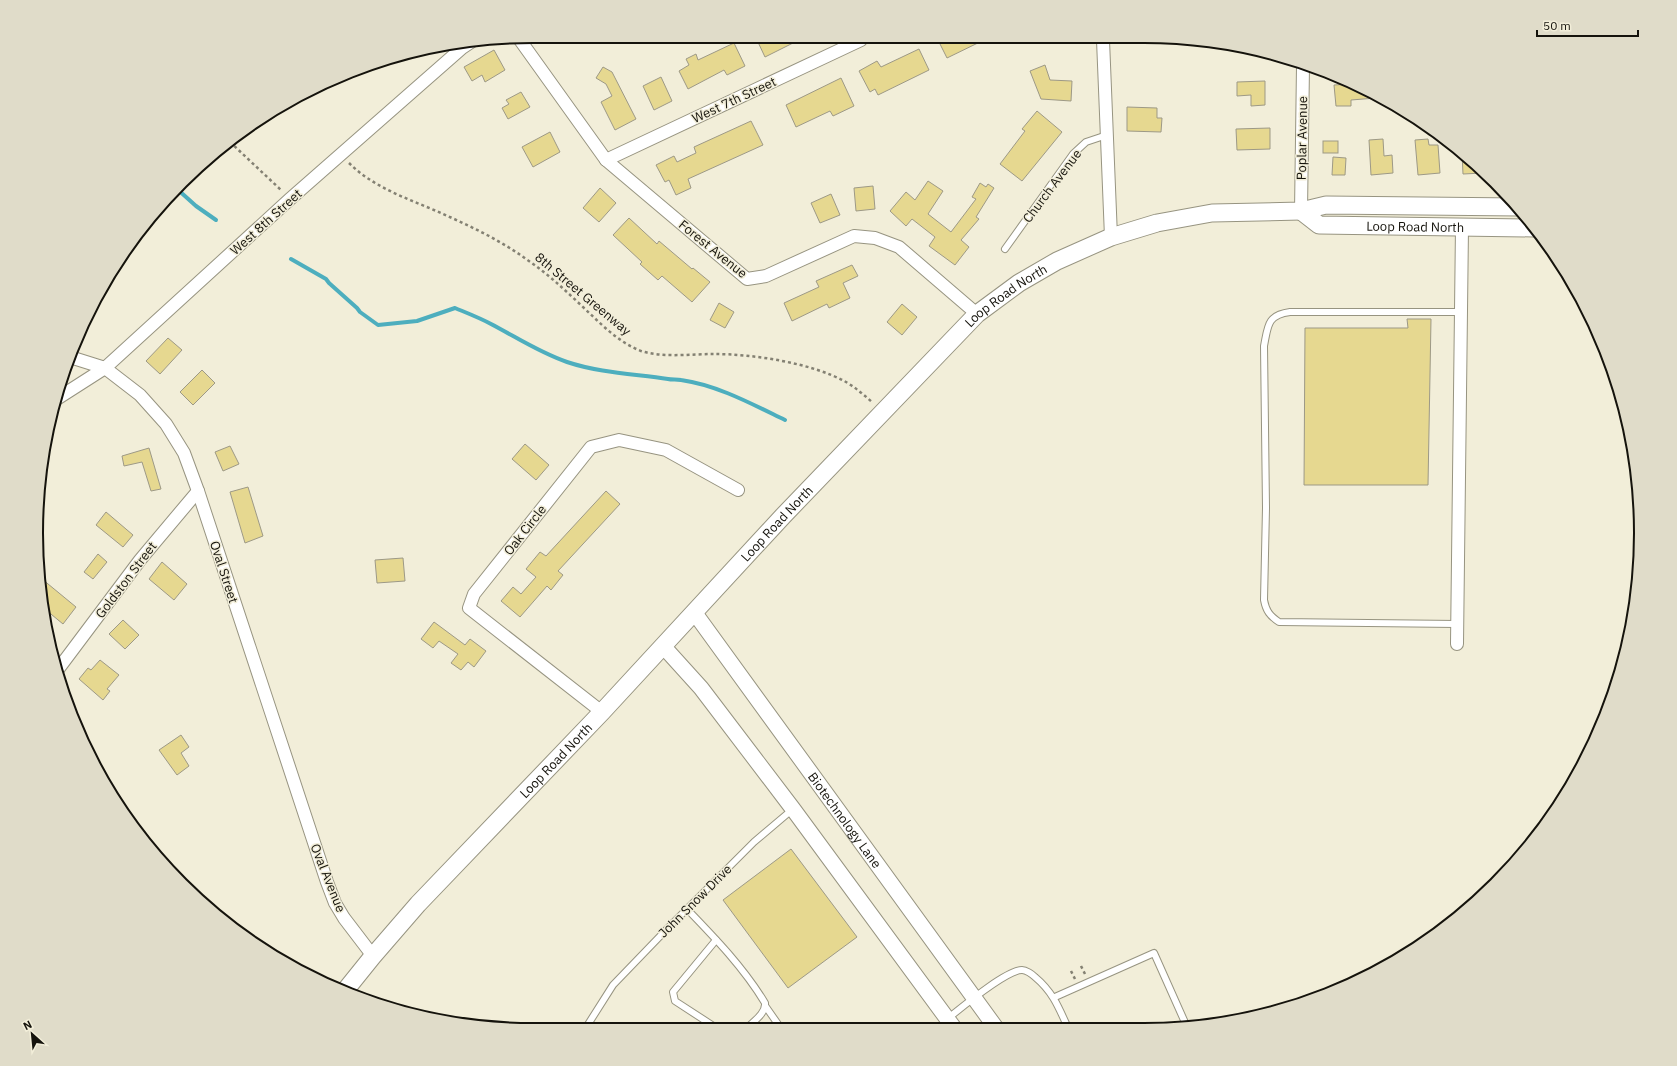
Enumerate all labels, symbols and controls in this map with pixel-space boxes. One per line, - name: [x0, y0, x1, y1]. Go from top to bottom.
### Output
- scale bar: [1537, 12, 1638, 38]
- text: 50 m: [1543, 18, 1571, 33]
- street label: West 7th Street: [689, 73, 779, 127]
- street label: Poplar Avenue: [1293, 96, 1311, 180]
- street label: Church Avenue: [1019, 146, 1085, 226]
- street label: West 8th Street: [227, 185, 305, 259]
- street label: Forest Avenue: [675, 216, 751, 282]
- street label: Loop Road North: [1366, 217, 1464, 236]
- street label: 8th Street Greenway: [532, 249, 635, 339]
- street label: Loop Road North: [961, 260, 1050, 330]
- street label: Loop Road North: [737, 482, 816, 565]
- street label: Oak Circle: [500, 501, 550, 559]
- street label: Goldston Street: [92, 538, 160, 622]
- street label: Oval Street: [206, 539, 242, 605]
- street label: Loop Road North: [516, 719, 596, 802]
- street label: Biotechnology Lane: [804, 769, 886, 871]
- street label: Oval Avenue: [307, 841, 349, 915]
- street label: John Snow Drive: [655, 861, 735, 941]
- north arrow: [12, 1014, 52, 1054]
- text: N: [21, 1017, 34, 1033]

